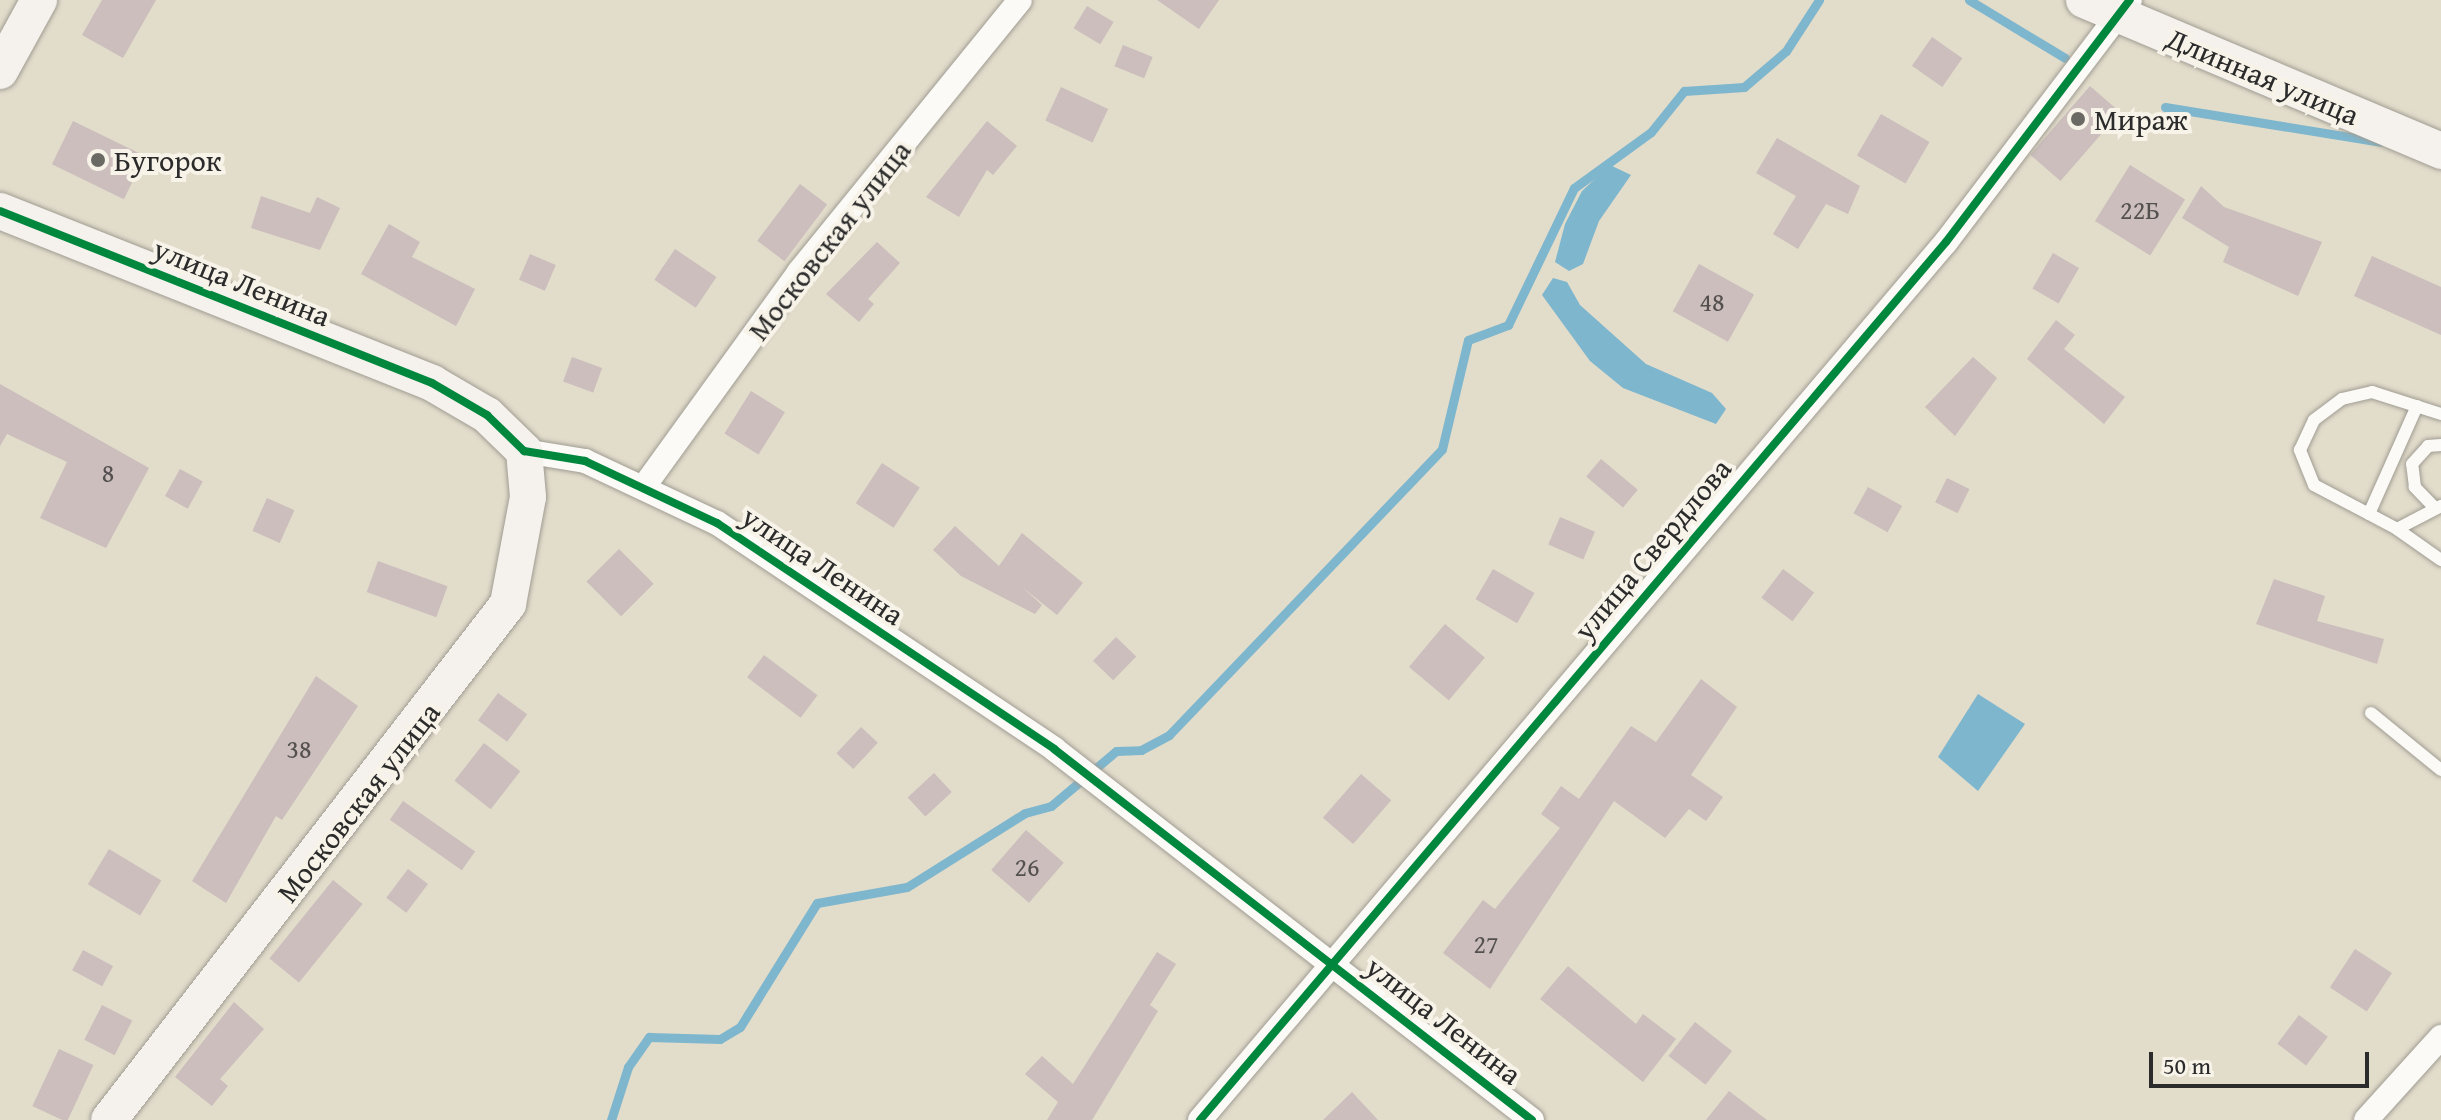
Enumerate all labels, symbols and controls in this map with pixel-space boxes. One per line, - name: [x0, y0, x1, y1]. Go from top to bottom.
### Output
- street label: Длинная улица: [2161, 19, 2365, 133]
- place label: Мираж: [2094, 101, 2188, 137]
- marker: Мираж: [2069, 110, 2087, 128]
- street label: Московская улица: [740, 133, 918, 347]
- place label: Бугорок: [114, 142, 221, 178]
- marker: Бугорок: [89, 151, 107, 169]
- house number: 22Б: [2120, 194, 2160, 226]
- street label: улица Ленина: [148, 230, 336, 334]
- house number: 48: [1699, 286, 1725, 318]
- street label: улица Свердлова: [1566, 451, 1738, 647]
- house number: 8: [102, 457, 114, 489]
- street label: улица Ленина: [735, 498, 911, 632]
- street label: Московская улица: [269, 695, 447, 909]
- house number: 38: [286, 733, 312, 765]
- house number: 26: [1014, 851, 1040, 883]
- house number: 27: [1473, 928, 1499, 960]
- street label: улица Ленина: [1359, 948, 1529, 1092]
- scale bar: [2153, 1036, 2373, 1086]
- text: 50 m: [2163, 1048, 2211, 1083]

